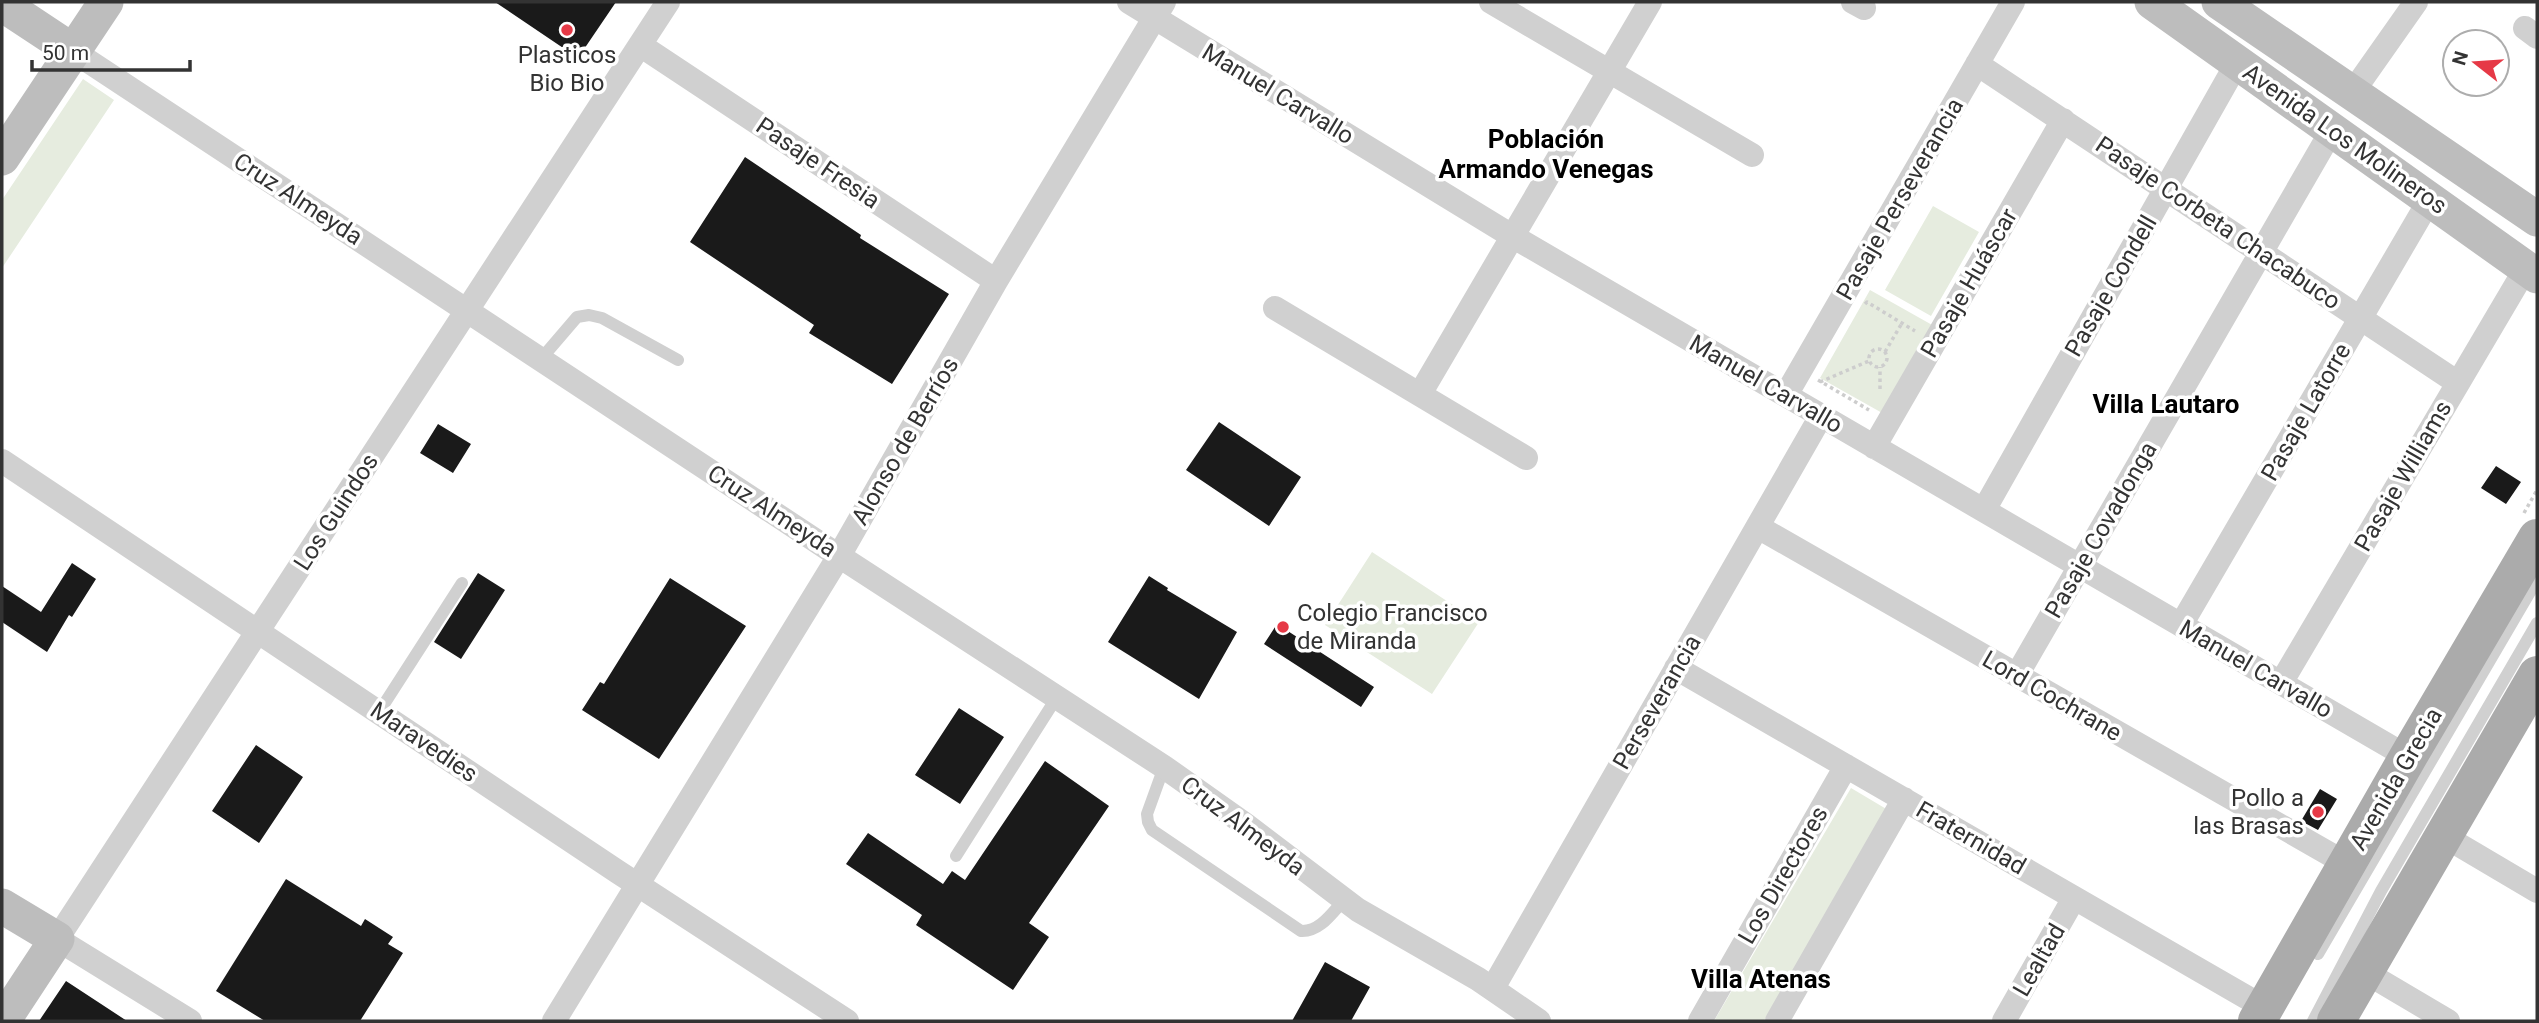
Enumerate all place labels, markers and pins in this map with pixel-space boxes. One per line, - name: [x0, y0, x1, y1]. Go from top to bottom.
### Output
- marker: Plasticos Bio Bio: [559, 22, 575, 38]
- place label: Plasticos Bio Bio: [518, 41, 616, 97]
- place label: Colegio Francisco de Miranda: [1297, 599, 1488, 655]
- marker: Colegio Francisco de Miranda: [1275, 619, 1291, 635]
- place label: Pollo a las Brasas: [2193, 784, 2304, 840]
- marker: Pollo a las Brasas: [2310, 804, 2326, 820]

